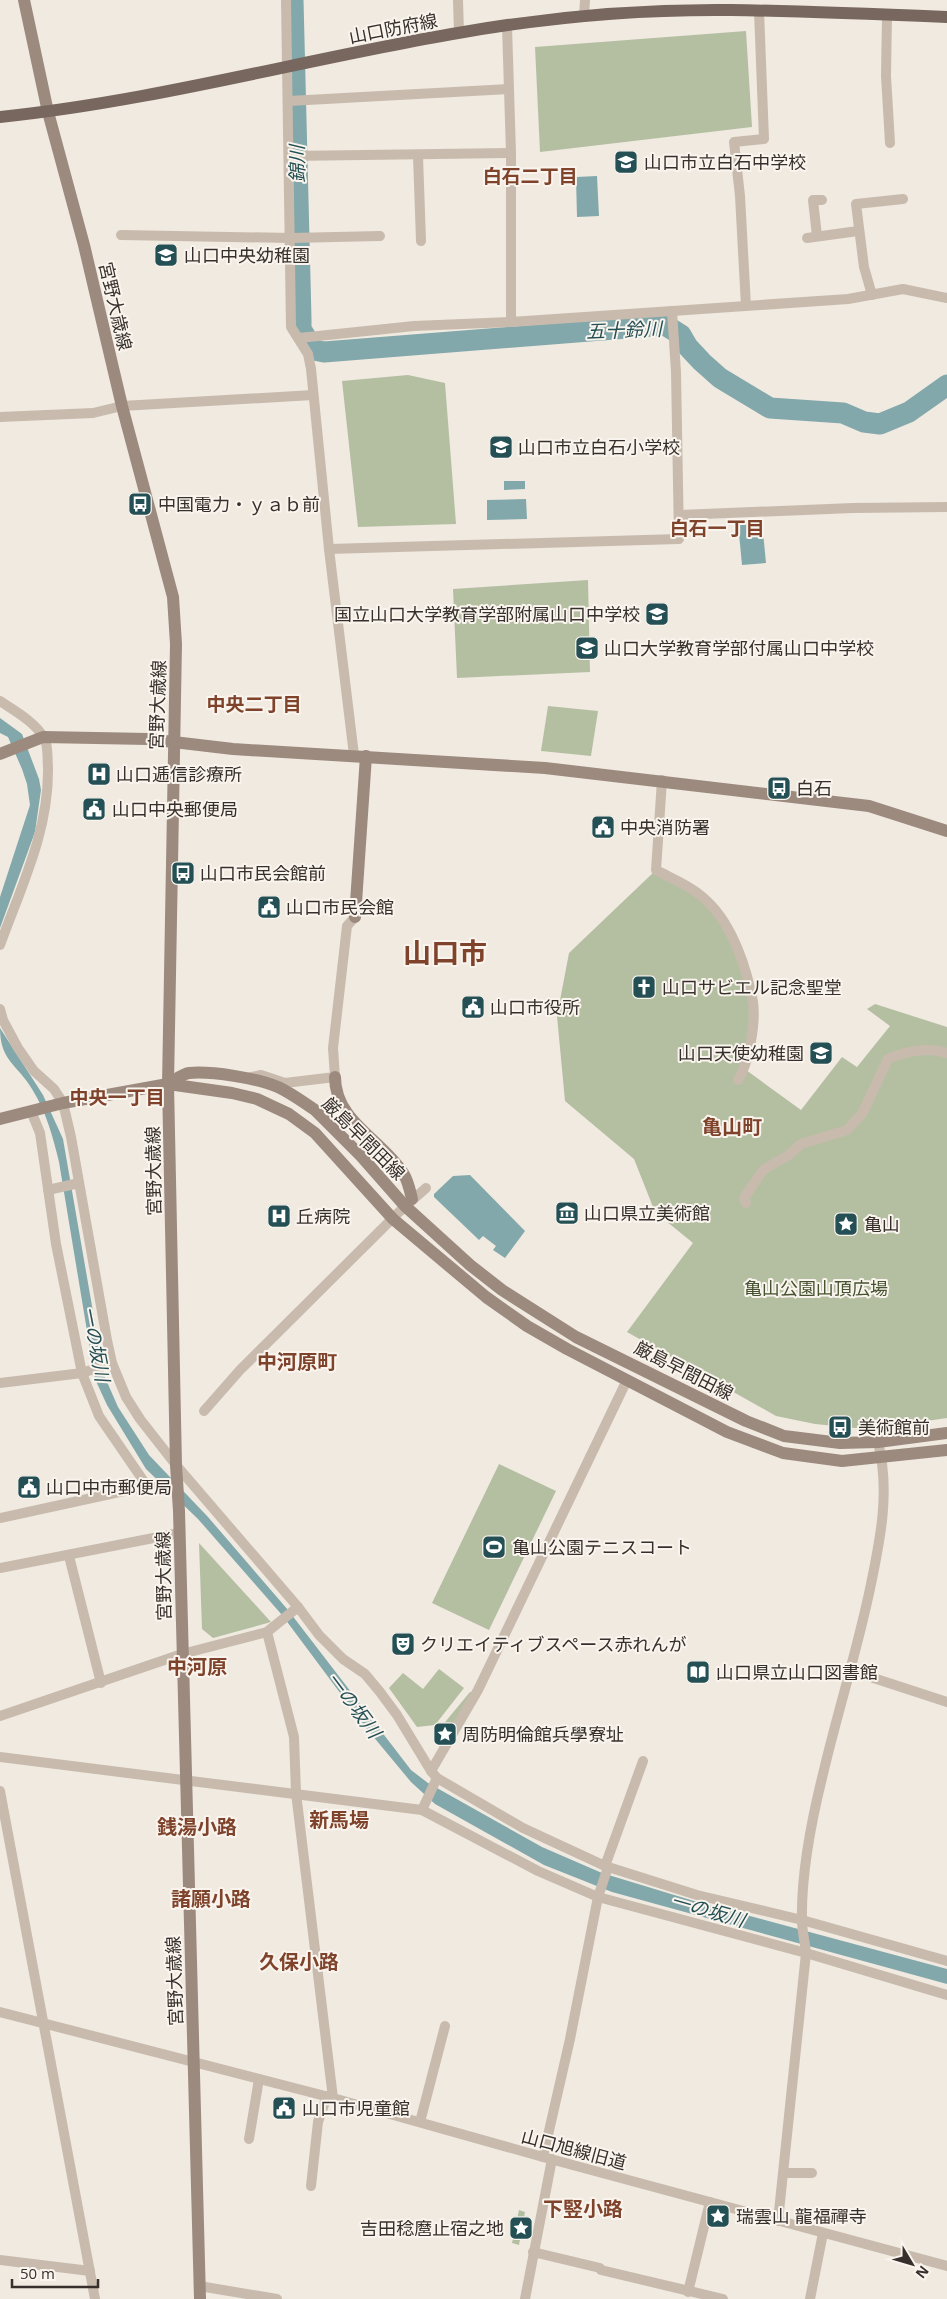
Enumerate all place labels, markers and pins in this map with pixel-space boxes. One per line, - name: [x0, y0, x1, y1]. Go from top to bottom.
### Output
- school or university icon: 山口市立白石中学校: [613, 149, 639, 175]
- place label: 山口市立白石中学校: [644, 150, 806, 174]
- school or university icon: 山口中央幼稚園: [153, 242, 179, 268]
- place label: 山口中央幼稚園: [184, 243, 310, 267]
- school or university icon: 山口市立白石小学校: [488, 434, 514, 460]
- place label: 山口市立白石小学校: [518, 435, 680, 459]
- bus stop icon: 中国電力・ｙａｂ前: [127, 491, 153, 517]
- place label: 中国電力・ｙａｂ前: [158, 492, 320, 516]
- school or university icon: 国立山口大学教育学部附属山口中学校: [644, 601, 670, 627]
- place label: 国立山口大学教育学部附属山口中学校: [334, 602, 640, 626]
- school or university icon: 山口大学教育学部付属山口中学校: [574, 635, 600, 661]
- place label: 山口大学教育学部付属山口中学校: [604, 636, 874, 660]
- hospital icon: 山口逓信診療所: [86, 761, 112, 787]
- place label: 山口逓信診療所: [116, 762, 242, 786]
- bus stop icon: 白石: [766, 775, 792, 801]
- place label: 白石: [796, 776, 832, 800]
- public building icon: 山口中央郵便局: [81, 796, 107, 822]
- place label: 山口中央郵便局: [112, 797, 238, 821]
- public building icon: 中央消防署: [590, 814, 616, 840]
- place label: 中央消防署: [620, 815, 710, 839]
- bus stop icon: 山口市民会館前: [170, 860, 196, 886]
- place label: 山口市民会館前: [200, 861, 326, 885]
- public building icon: 山口市民会館: [256, 894, 282, 920]
- place label: 山口市民会館: [286, 895, 394, 919]
- church icon: 山口サビエル記念聖堂: [631, 974, 657, 1000]
- place label: 山口サビエル記念聖堂: [662, 975, 842, 999]
- public building icon: 山口市役所: [460, 994, 486, 1020]
- place label: 山口市役所: [490, 995, 580, 1019]
- school or university icon: 山口天使幼稚園: [808, 1040, 834, 1066]
- place label: 山口天使幼稚園: [678, 1041, 804, 1065]
- museum icon: 山口県立美術館: [554, 1200, 580, 1226]
- place label: 山口県立美術館: [584, 1201, 710, 1225]
- hospital icon: 丘病院: [266, 1203, 292, 1229]
- place label: 丘病院: [296, 1204, 350, 1228]
- place icon: 亀山: [833, 1211, 859, 1237]
- place label: 亀山: [864, 1212, 900, 1236]
- bus stop icon: 美術館前: [827, 1414, 853, 1440]
- place label: 美術館前: [858, 1415, 930, 1439]
- public building icon: 山口中市郵便局: [16, 1474, 42, 1500]
- place label: 山口中市郵便局: [46, 1475, 172, 1499]
- sports icon: 亀山公園テニスコート: [481, 1534, 507, 1560]
- place label: 亀山公園テニスコート: [512, 1535, 692, 1559]
- theatre icon: クリエイティブスペース赤れんが: [390, 1631, 416, 1657]
- place label: クリエイティブスペース赤れんが: [420, 1632, 686, 1656]
- library icon: 山口県立山口図書館: [685, 1659, 711, 1685]
- place label: 山口県立山口図書館: [716, 1660, 878, 1684]
- place icon: 周防明倫館兵學寮址: [432, 1721, 458, 1747]
- place label: 周防明倫館兵學寮址: [462, 1722, 624, 1746]
- public building icon: 山口市児童館: [271, 2095, 297, 2121]
- place label: 山口市児童館: [302, 2096, 410, 2120]
- place icon: 瑞雲山 龍福禪寺: [705, 2203, 731, 2229]
- place label: 瑞雲山 龍福禪寺: [736, 2204, 867, 2228]
- place icon: 吉田稔麿止宿之地: [508, 2215, 534, 2241]
- place label: 吉田稔麿止宿之地: [360, 2216, 504, 2240]

